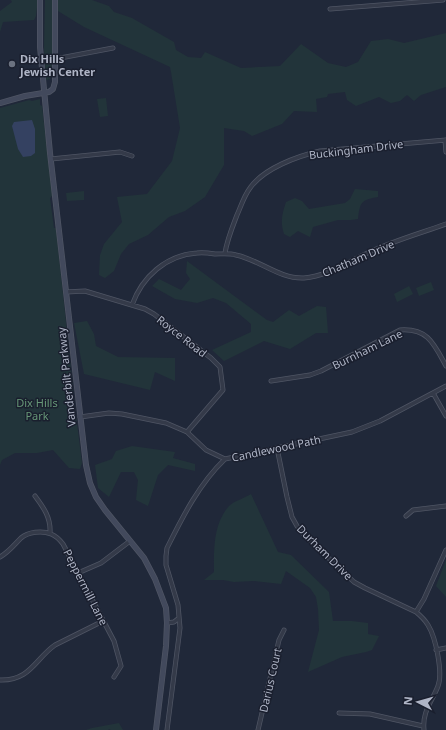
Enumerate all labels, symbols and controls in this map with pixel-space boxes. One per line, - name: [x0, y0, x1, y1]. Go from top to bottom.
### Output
- place label: Dix Hills Jewish Center: [19, 51, 95, 79]
- marker: Dix Hills Jewish Center: [7, 59, 17, 69]
- street label: Buckingham Drive: [308, 136, 404, 162]
- street label: Chatham Drive: [320, 236, 396, 280]
- street label: Royce Road: [154, 312, 210, 360]
- street label: Vanderbilt Parkway: [53, 326, 79, 427]
- street label: Burnham Lane: [329, 326, 405, 372]
- park label: Dix Hills Park: [16, 395, 58, 423]
- street label: Candlewood Path: [230, 431, 322, 465]
- street label: Durham Drive: [294, 521, 356, 583]
- street label: Peppermill Lane: [60, 546, 112, 628]
- street label: Darius Court: [255, 646, 285, 714]
- north arrow: [398, 682, 438, 722]
- text: N: [400, 696, 415, 706]

